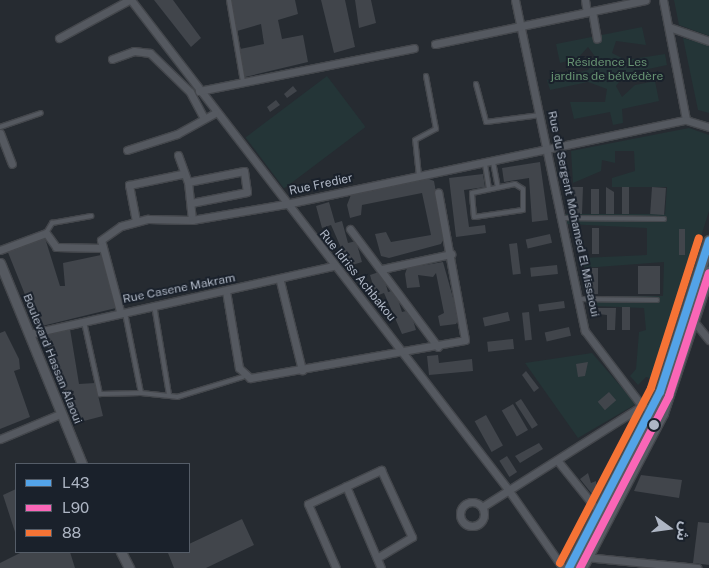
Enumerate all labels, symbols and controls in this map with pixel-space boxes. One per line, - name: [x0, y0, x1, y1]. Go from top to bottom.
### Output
- park label: Résidence Les jardins de bélvédère: [551, 56, 663, 84]
- street label: Rue du Sergent Mohamed El Missaoui: [544, 110, 602, 318]
- street label: Rue Fredier: [288, 171, 354, 199]
- street label: Rue Idriss Achbakou: [316, 227, 398, 325]
- street label: Rue Casene Makram: [121, 271, 237, 307]
- street label: Boulevard Hassan Alaoui: [19, 292, 85, 426]
- unlabelled marker: [649, 420, 659, 430]
- legend: [15, 463, 190, 553]
- text: L43: [62, 474, 90, 491]
- text: L90: [62, 499, 89, 516]
- north arrow: [644, 503, 694, 553]
- text: ش: [673, 520, 694, 543]
- text: 88: [62, 524, 81, 541]

